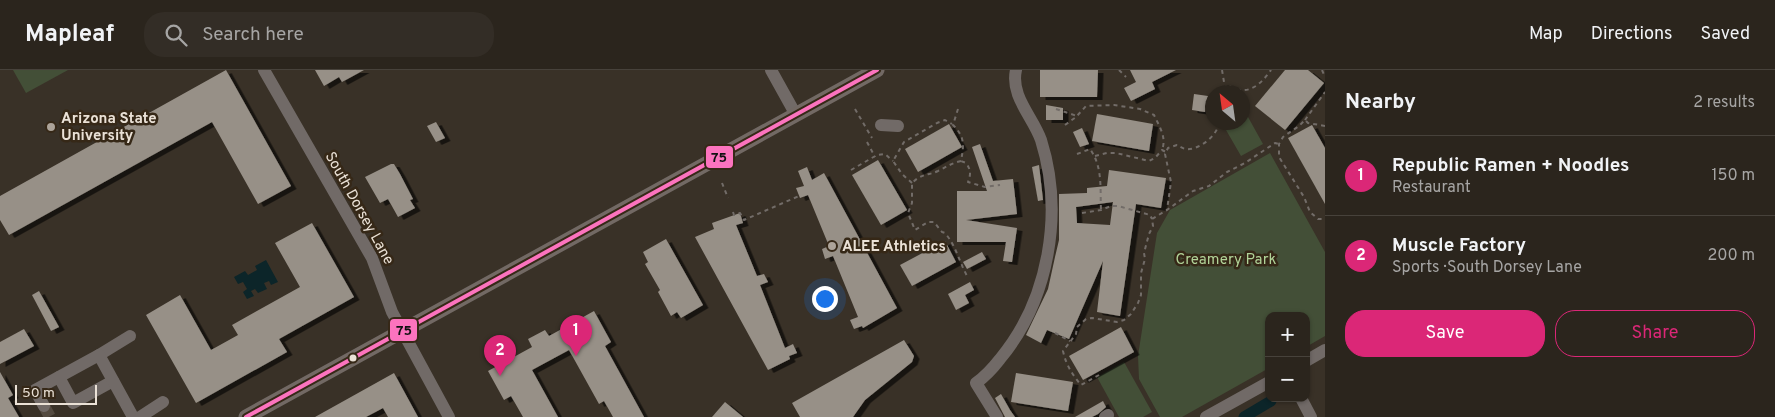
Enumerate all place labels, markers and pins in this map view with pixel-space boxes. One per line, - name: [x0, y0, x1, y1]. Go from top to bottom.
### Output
- place label: Arizona State University: [61, 110, 157, 146]
- marker: Arizona State University: [45, 121, 57, 133]
- place label: ALEE Athletics: [842, 238, 946, 257]
- marker: ALEE Athletics: [826, 240, 838, 252]
- pin: 1: [560, 315, 592, 356]
- pin: 2: [484, 335, 516, 376]
- unlabelled marker: [348, 353, 358, 363]

